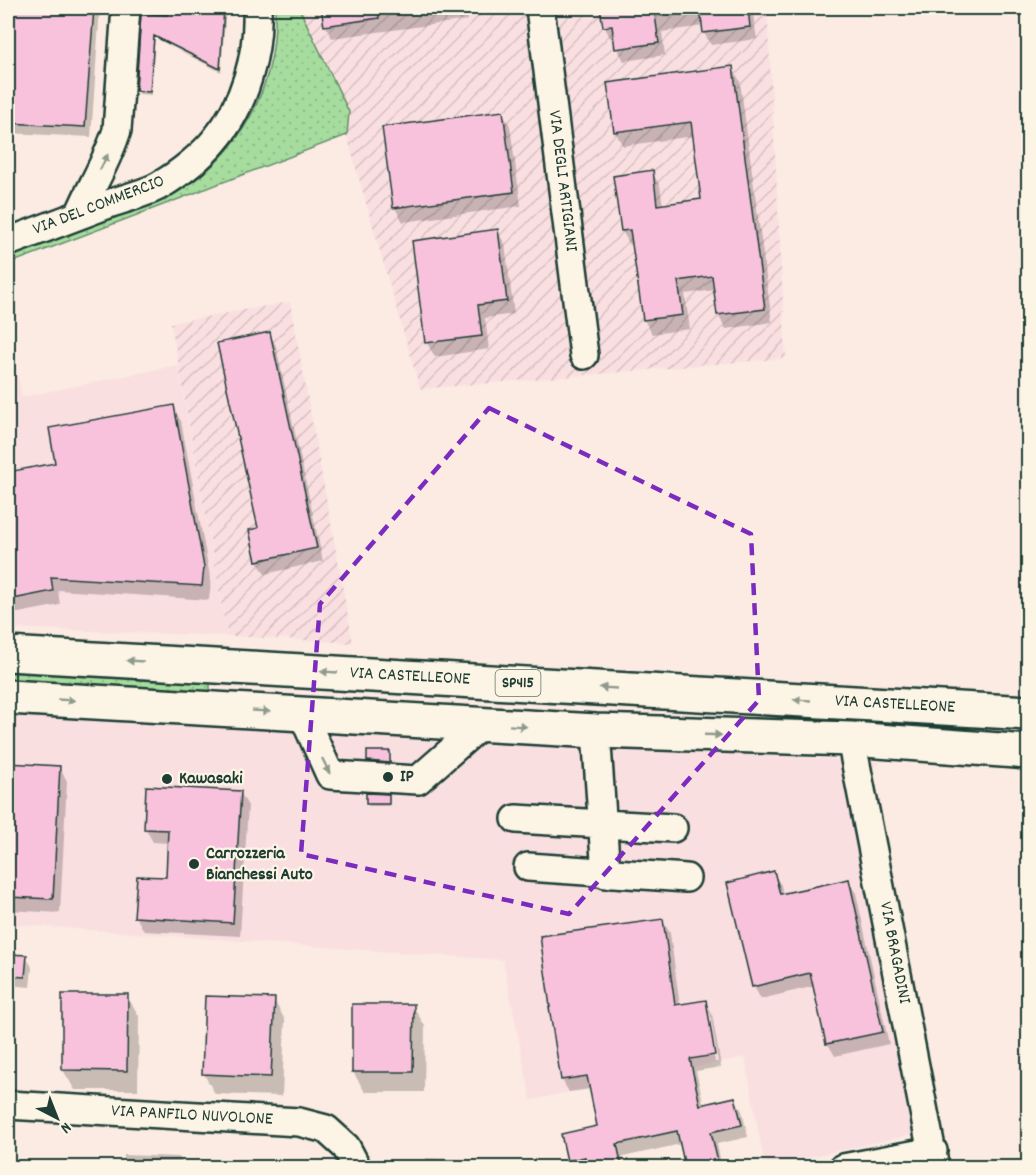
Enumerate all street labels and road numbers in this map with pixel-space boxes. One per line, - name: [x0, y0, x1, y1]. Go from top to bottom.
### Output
- street label: VIA DEGLI ARTIGIANI: [541, 109, 583, 253]
- street label: VIA DEL COMMERCIO: [30, 169, 168, 243]
- street label: VIA CASTELLEONE: [349, 661, 471, 693]
- road number: SP415: [496, 670, 540, 696]
- street label: VIA CASTELLEONE: [834, 689, 956, 721]
- street label: VIA BRAGADINI: [872, 900, 916, 1007]
- street label: VIA PANFILO NUVOLONE: [111, 1099, 273, 1133]

